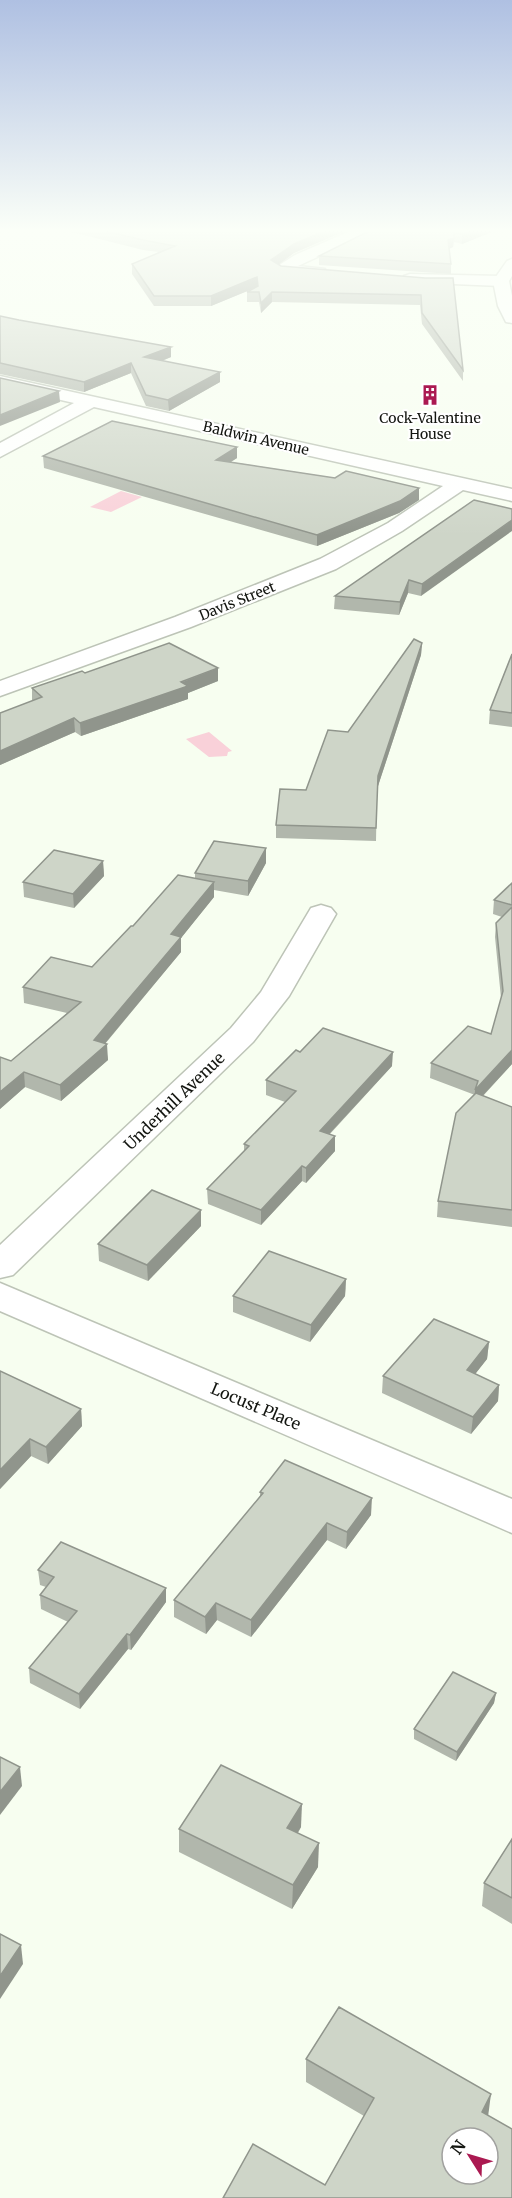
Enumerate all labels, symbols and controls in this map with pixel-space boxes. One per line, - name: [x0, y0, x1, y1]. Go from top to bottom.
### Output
- building icon: Cock-Valentine House: [418, 383, 442, 407]
- place label: Cock-Valentine House: [379, 409, 481, 443]
- street label: Baldwin Avenue: [201, 417, 311, 459]
- street label: Davis Street: [196, 577, 278, 624]
- street label: Underhill Avenue: [119, 1048, 229, 1154]
- street label: Locust Place: [208, 1378, 304, 1434]
- north arrow: [440, 2126, 500, 2186]
- text: N: [446, 2136, 470, 2158]

